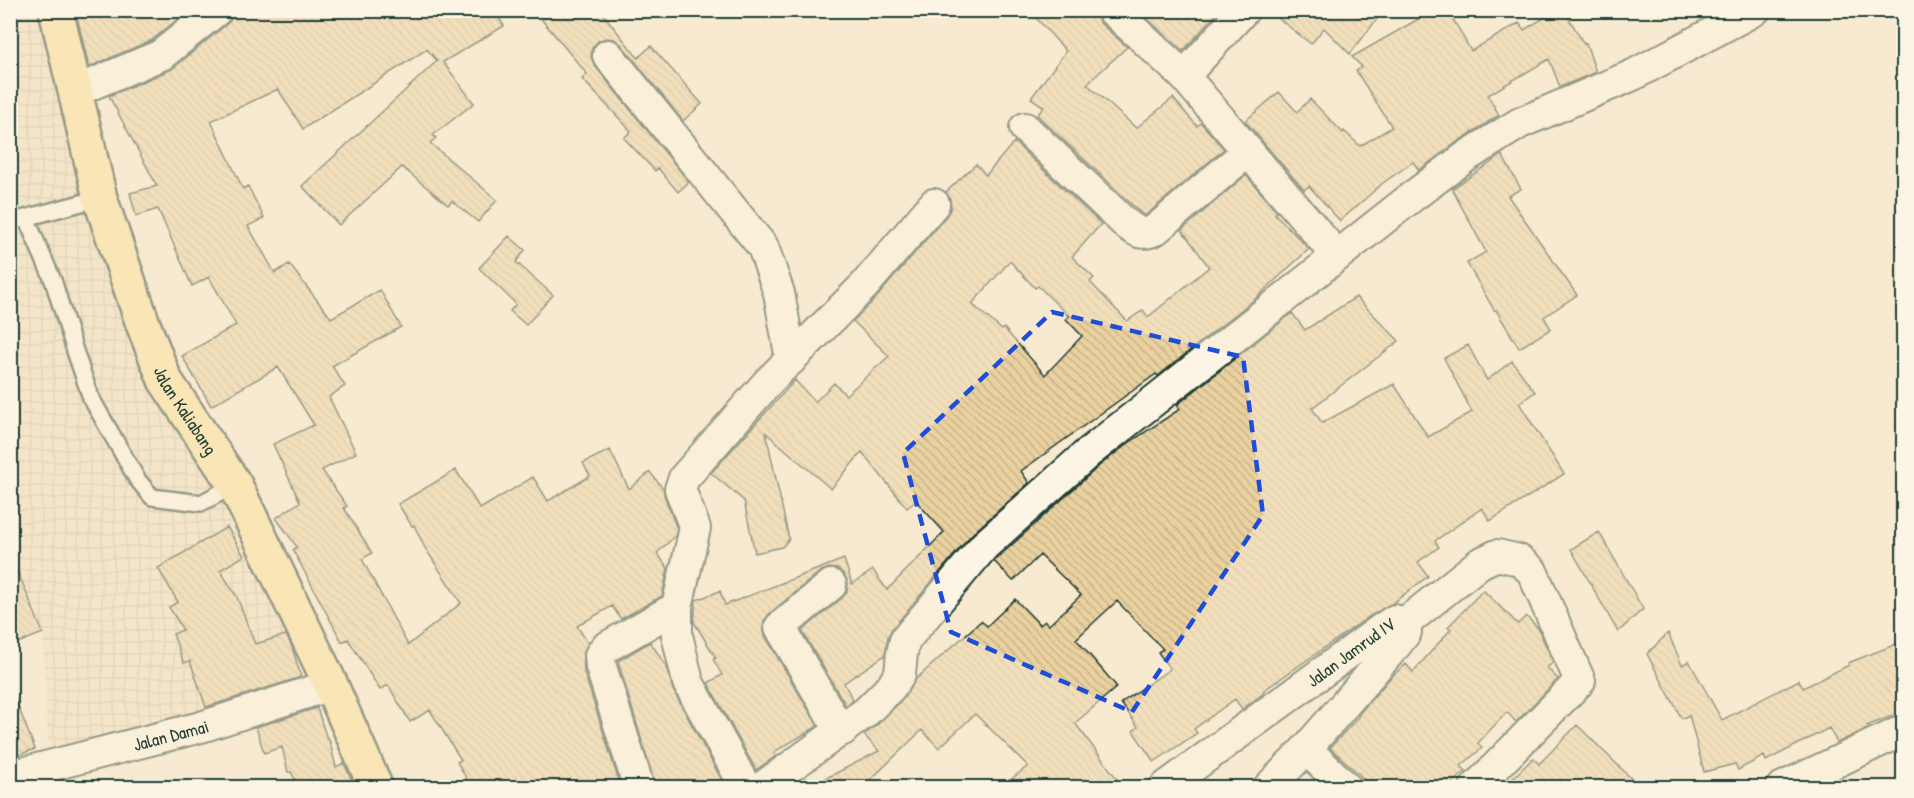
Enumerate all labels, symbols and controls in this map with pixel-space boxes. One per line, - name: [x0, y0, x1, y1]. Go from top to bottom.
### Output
- street label: Jalan Kaliabang: [148, 363, 224, 459]
- street label: Jalan Jamrud IV: [1301, 611, 1400, 692]
- street label: Jalan Damai: [130, 713, 212, 756]

